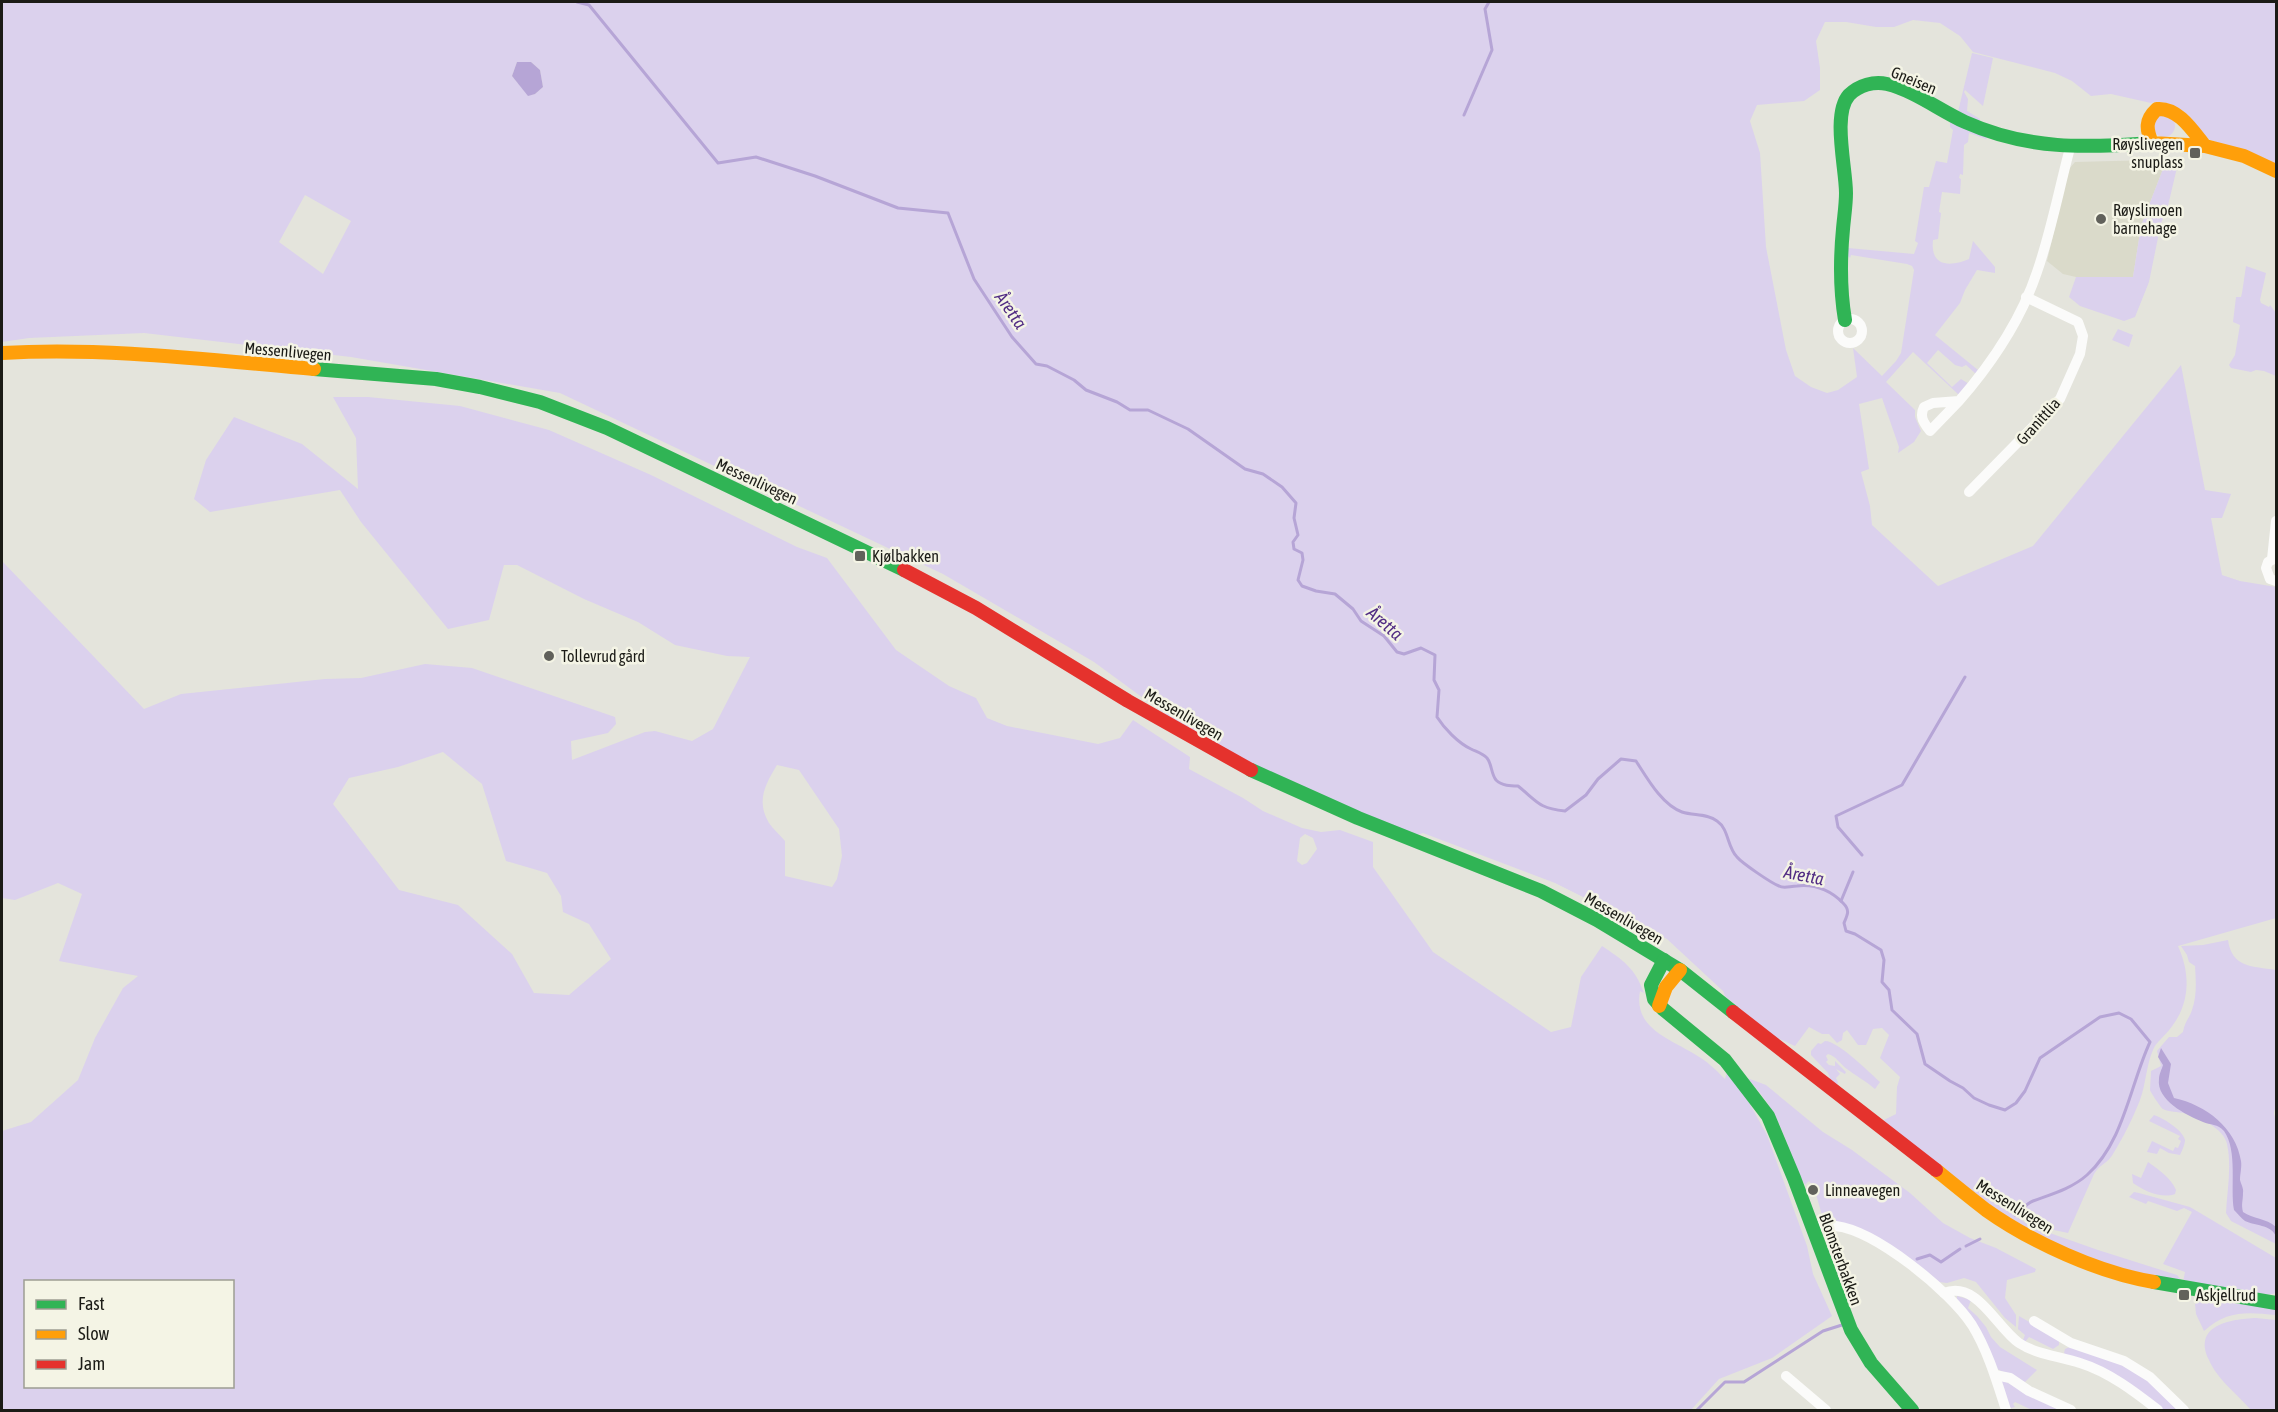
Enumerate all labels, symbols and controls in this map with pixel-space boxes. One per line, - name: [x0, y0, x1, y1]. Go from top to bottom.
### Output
- street label: Gneisen: [1888, 62, 1940, 98]
- place label: Røyslivegen snuplass: [2112, 135, 2183, 172]
- marker: Røyslivegen snuplass: [2188, 146, 2202, 160]
- place label: Røyslimoen barnehage: [2113, 201, 2183, 238]
- marker: Røyslimoen barnehage: [2094, 212, 2108, 226]
- water label: Åretta: [990, 287, 1032, 333]
- street label: Messenlivegen: [244, 338, 332, 365]
- street label: Granittlia: [2012, 394, 2064, 448]
- street label: Messenlivegen: [713, 454, 800, 509]
- place label: Kjølbakken: [872, 547, 939, 566]
- marker: Kjølbakken: [853, 549, 867, 563]
- water label: Åretta: [1362, 601, 1408, 645]
- place label: Tollevrud gård: [561, 647, 645, 666]
- marker: Tollevrud gård: [542, 649, 556, 663]
- street label: Messenlivegen: [1141, 684, 1226, 745]
- water label: Åretta: [1781, 861, 1826, 889]
- street label: Messenlivegen: [1581, 888, 1666, 949]
- street label: Messenlivegen: [1973, 1175, 2057, 1238]
- place label: Linneavegen: [1825, 1181, 1900, 1200]
- marker: Linneavegen: [1806, 1183, 1820, 1197]
- street label: Blomsterbakken: [1816, 1211, 1866, 1307]
- legend: [24, 1280, 234, 1388]
- place label: Askjellrud: [2196, 1286, 2256, 1305]
- marker: Askjellrud: [2177, 1288, 2191, 1302]
- text: Fast: [78, 1293, 105, 1314]
- text: Slow: [78, 1323, 109, 1344]
- text: Jam: [78, 1353, 105, 1374]

